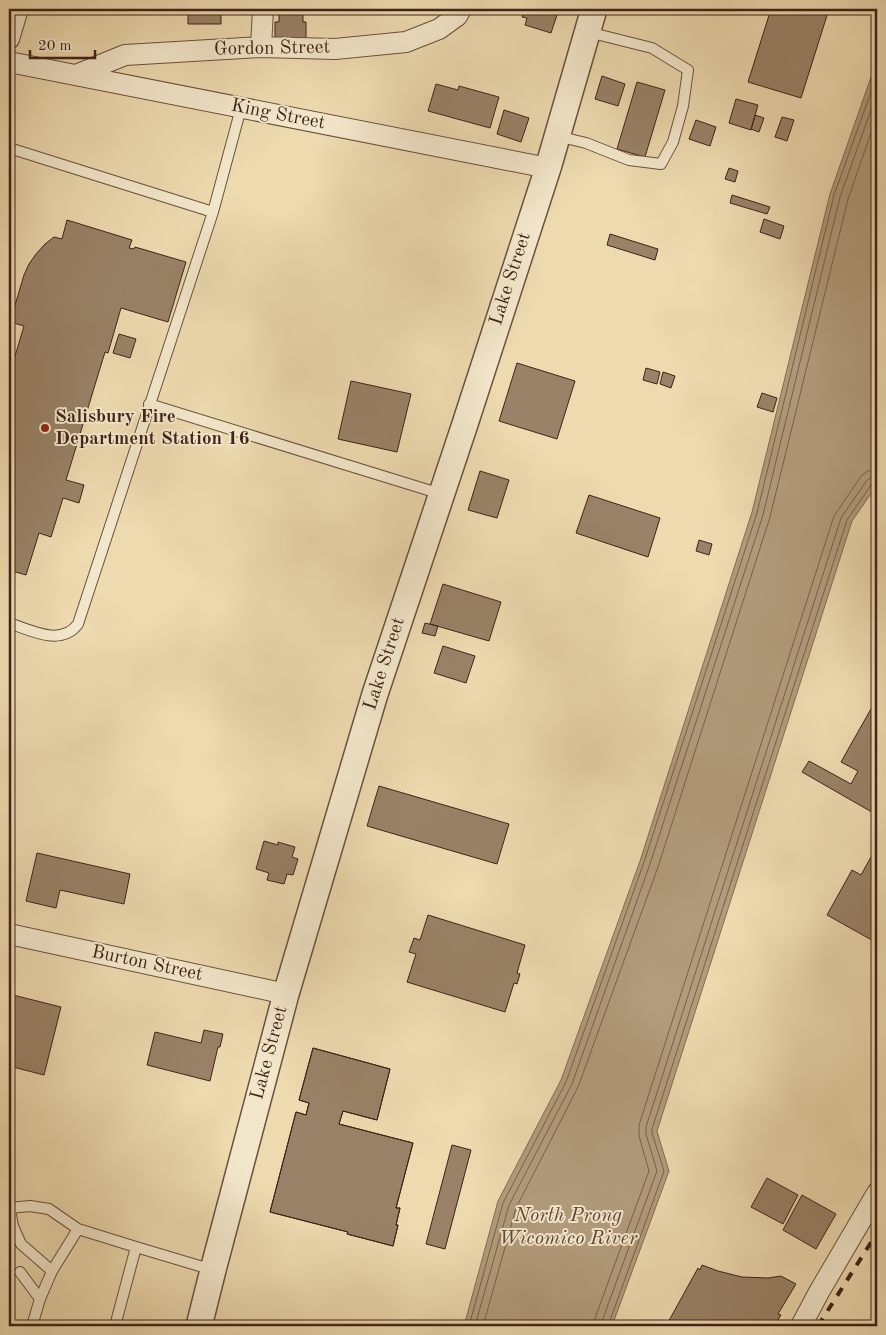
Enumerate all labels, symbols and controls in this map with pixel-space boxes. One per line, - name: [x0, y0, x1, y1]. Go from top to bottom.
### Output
- scale bar: [30, 28, 95, 60]
- street label: Gordon Street: [214, 38, 330, 60]
- text: 20 m: [38, 39, 72, 54]
- street label: King Street: [229, 97, 327, 133]
- street label: Lake Street: [487, 230, 535, 328]
- place label: Salisbury Fire Department Station 16: [55, 408, 249, 449]
- marker: Salisbury Fire Department Station 16: [39, 422, 51, 434]
- street label: Lake Street: [361, 615, 409, 713]
- street label: Burton Street: [90, 943, 204, 985]
- street label: Lake Street: [248, 1004, 292, 1102]
- water label: North Prong Wicomico River: [499, 1206, 638, 1249]

